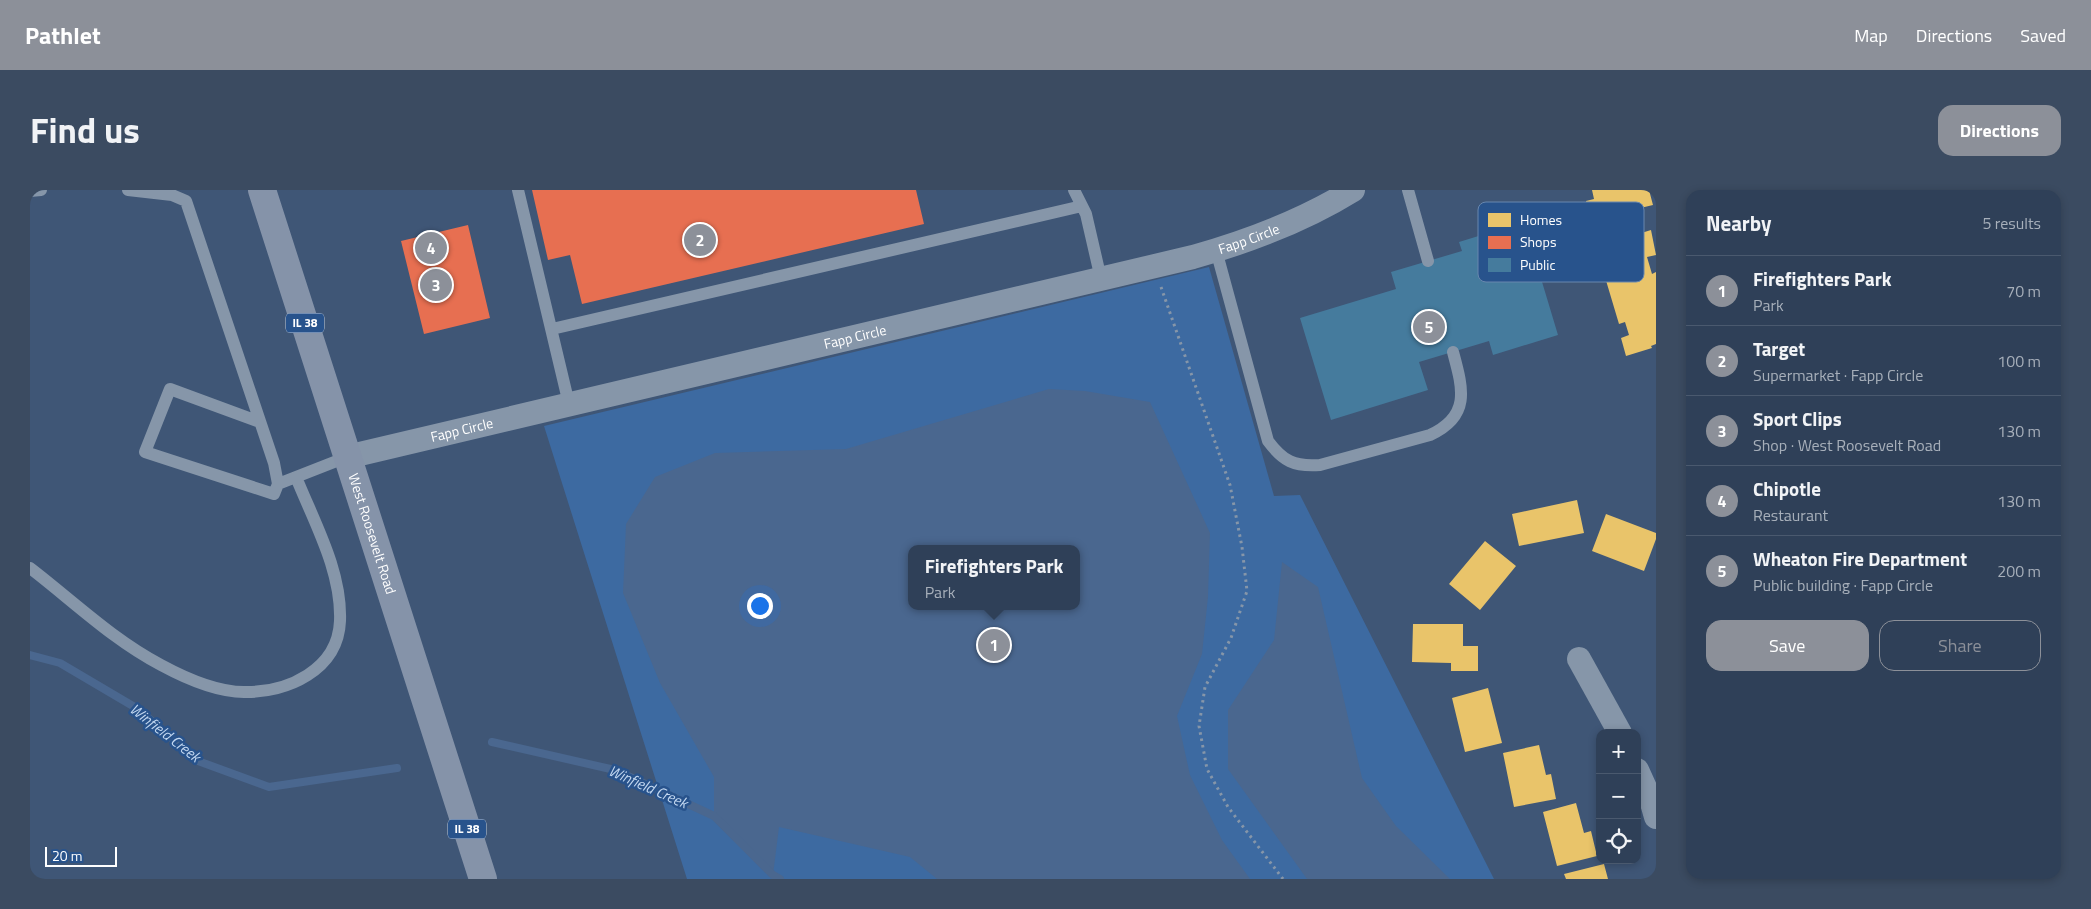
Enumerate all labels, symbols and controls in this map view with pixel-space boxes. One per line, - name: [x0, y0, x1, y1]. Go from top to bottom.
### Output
- text: Pathlet: [25, 17, 101, 53]
- text: Map: [1854, 22, 1888, 49]
- text: Directions: [1916, 22, 1992, 49]
- text: Saved: [2020, 22, 2066, 49]
- text: Find us: [30, 103, 140, 157]
- button: Directions: [1938, 105, 2061, 156]
- legend: [1478, 202, 1644, 282]
- text: Nearby: [1706, 207, 1771, 239]
- text: Homes: [1520, 209, 1562, 230]
- text: 5 results: [1982, 211, 2041, 235]
- street label: Fapp Circle: [1216, 218, 1282, 259]
- pin: 2: [684, 221, 716, 259]
- pin: 4: [415, 229, 447, 267]
- text: Shops: [1520, 231, 1556, 252]
- text: Public: [1520, 254, 1556, 275]
- text: Firefighters Park: [1753, 264, 1892, 293]
- pin: 3: [420, 266, 452, 304]
- text: 1: [1718, 279, 1726, 303]
- text: 70 m: [2006, 279, 2041, 303]
- text: Park: [1753, 293, 1784, 317]
- pin: 5: [1413, 308, 1445, 346]
- road number: IL 38: [286, 314, 324, 332]
- street label: Fapp Circle: [822, 319, 888, 354]
- text: Target: [1753, 334, 1805, 363]
- text: 2: [1718, 349, 1726, 373]
- text: 100 m: [1997, 349, 2041, 373]
- text: Supermarket · Fapp Circle: [1753, 363, 1923, 387]
- text: Sport Clips: [1753, 404, 1842, 433]
- street label: Fapp Circle: [428, 412, 495, 447]
- text: 3: [1718, 419, 1726, 443]
- text: 130 m: [1997, 419, 2041, 443]
- text: Shop · West Roosevelt Road: [1753, 433, 1941, 457]
- street label: West Roosevelt Road: [344, 470, 402, 597]
- text: Chipotle: [1753, 474, 1821, 503]
- text: 4: [1718, 489, 1726, 513]
- text: 130 m: [1997, 489, 2041, 513]
- text: Restaurant: [1753, 503, 1828, 527]
- text: Wheaton Fire Department: [1753, 544, 1967, 573]
- popup: [908, 545, 1080, 610]
- text: Firefighters Park: [925, 551, 1063, 580]
- text: 5: [1718, 559, 1726, 583]
- text: 200 m: [1997, 559, 2041, 583]
- text: Public building · Fapp Circle: [1753, 573, 1933, 597]
- text: Park: [925, 580, 955, 604]
- your location: [747, 593, 773, 619]
- button: Save: [1706, 620, 1869, 671]
- button: Share: [1879, 620, 2041, 671]
- pin: 1: [978, 626, 1010, 664]
- water label: Winfield Creek: [125, 698, 207, 769]
- map controls: [1596, 729, 1641, 864]
- button: +: [1596, 729, 1641, 774]
- water label: Winfield Creek: [605, 759, 694, 815]
- button: −: [1596, 774, 1641, 819]
- button: locate: [1596, 819, 1641, 864]
- road number: IL 38: [448, 820, 486, 838]
- scale bar: [45, 844, 118, 867]
- text: 20 m: [52, 845, 82, 866]

